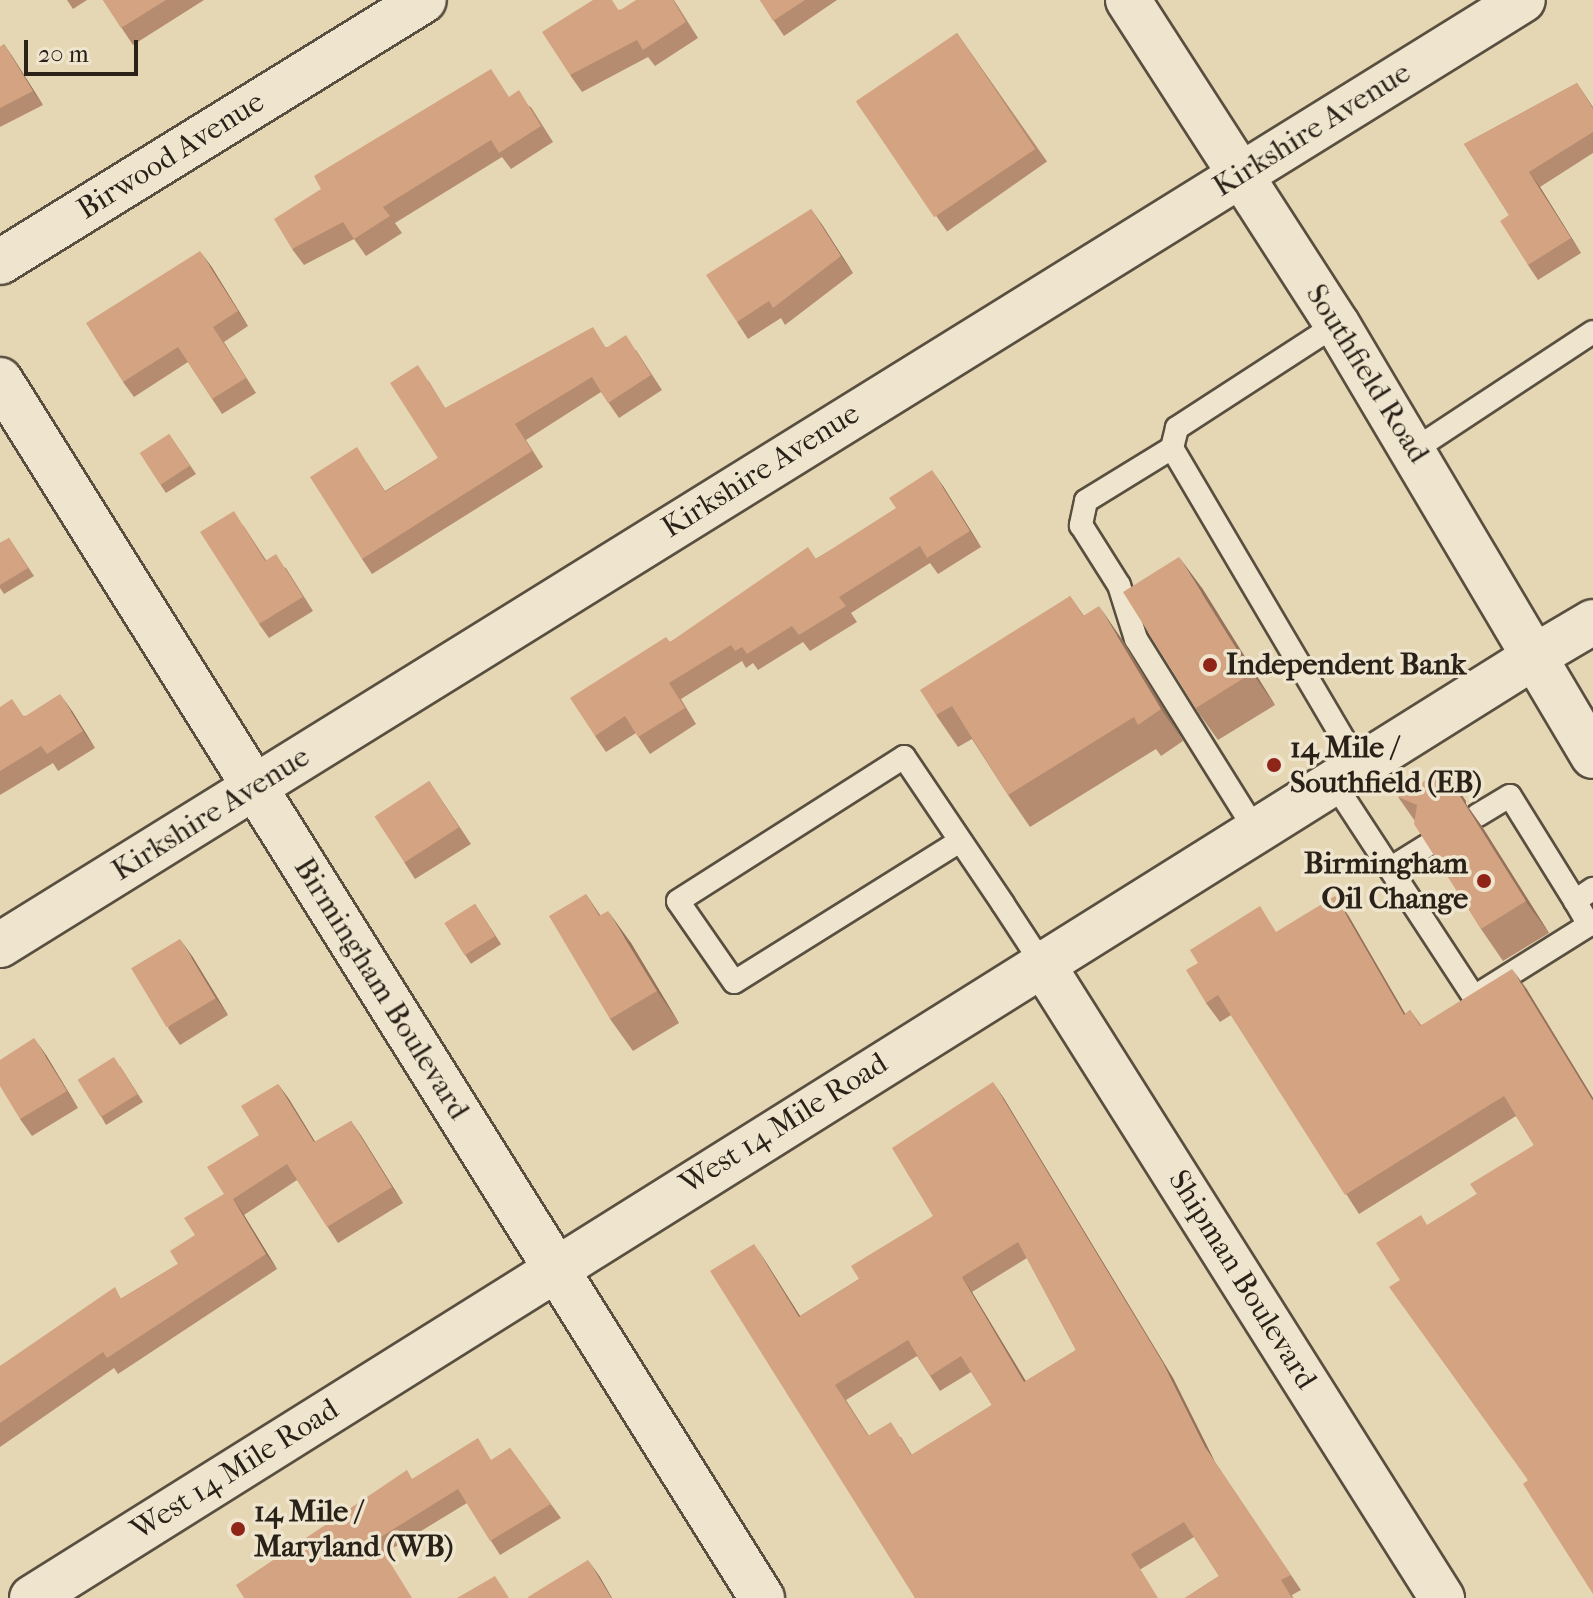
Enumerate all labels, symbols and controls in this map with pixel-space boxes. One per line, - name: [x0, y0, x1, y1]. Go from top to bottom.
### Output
- scale bar: [28, 24, 142, 74]
- text: 20 m: [38, 40, 89, 68]
- street label: Kirkshire Avenue: [1207, 55, 1417, 205]
- street label: Birwood Avenue: [71, 84, 271, 228]
- street label: Southfield Road: [1298, 278, 1436, 470]
- street label: Kirkshire Avenue: [656, 396, 866, 546]
- place label: Independent Bank: [1226, 647, 1466, 683]
- marker: Independent Bank: [1201, 656, 1219, 674]
- place label: 14 Mile / Southfield (EB): [1290, 730, 1482, 800]
- street label: Kirkshire Avenue: [106, 739, 316, 889]
- marker: 14 Mile / Southfield (EB): [1265, 756, 1283, 774]
- place label: Birmingham Oil Change: [1304, 846, 1468, 916]
- street label: Birmingham Boulevard: [286, 851, 476, 1127]
- marker: Birmingham Oil Change: [1475, 872, 1493, 890]
- street label: West 14 Mile Road: [674, 1046, 894, 1202]
- street label: Shipman Boulevard: [1160, 1164, 1324, 1396]
- street label: West 14 Mile Road: [125, 1392, 345, 1548]
- place label: 14 Mile / Maryland (WB): [254, 1494, 453, 1564]
- marker: 14 Mile / Maryland (WB): [229, 1520, 247, 1538]

